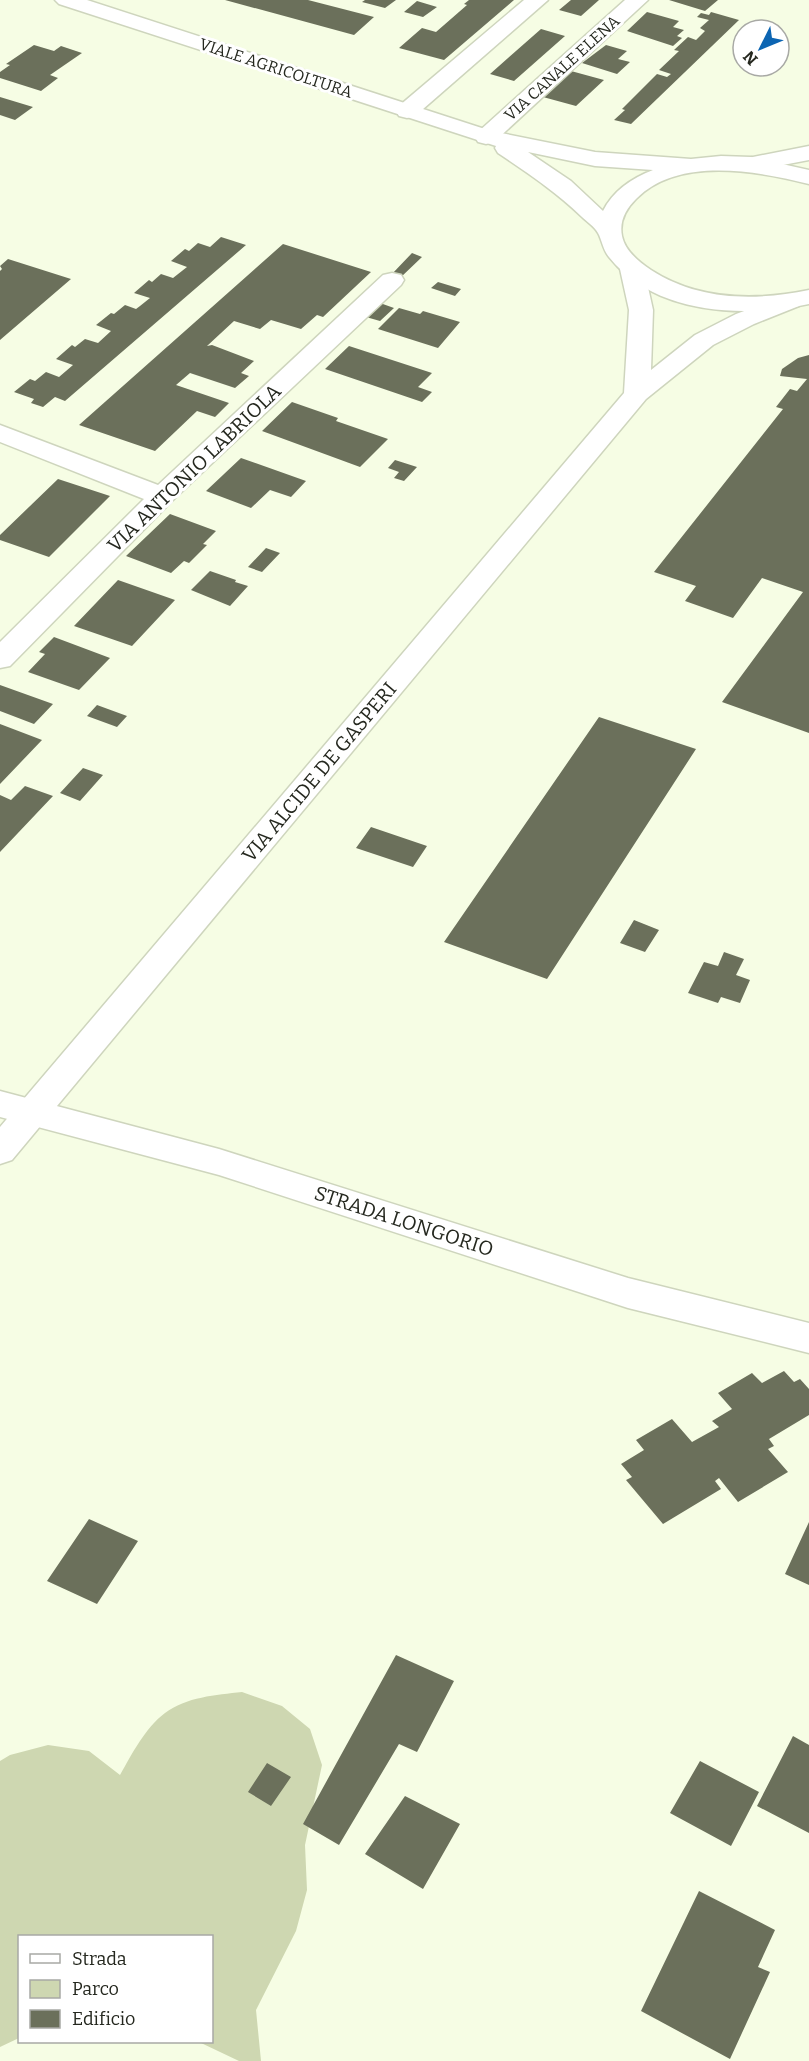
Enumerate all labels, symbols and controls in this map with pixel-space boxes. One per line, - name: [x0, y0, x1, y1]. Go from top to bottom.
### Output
- street label: VIA CANALE ELENA: [501, 11, 624, 125]
- north arrow: [731, 18, 791, 78]
- street label: VIALE AGRICOLTURA: [197, 34, 356, 102]
- text: N: [739, 47, 762, 69]
- street label: VIA ANTONIO LABRIOLA: [102, 378, 286, 557]
- street label: VIA ALCIDE DE GASPERI: [237, 677, 401, 867]
- street label: STRADA LONGORIO: [311, 1181, 497, 1261]
- legend: [18, 1935, 213, 2043]
- text: Strada: [72, 1948, 127, 1970]
- text: Parco: [72, 1978, 119, 2000]
- text: Edificio: [72, 2008, 135, 2030]

